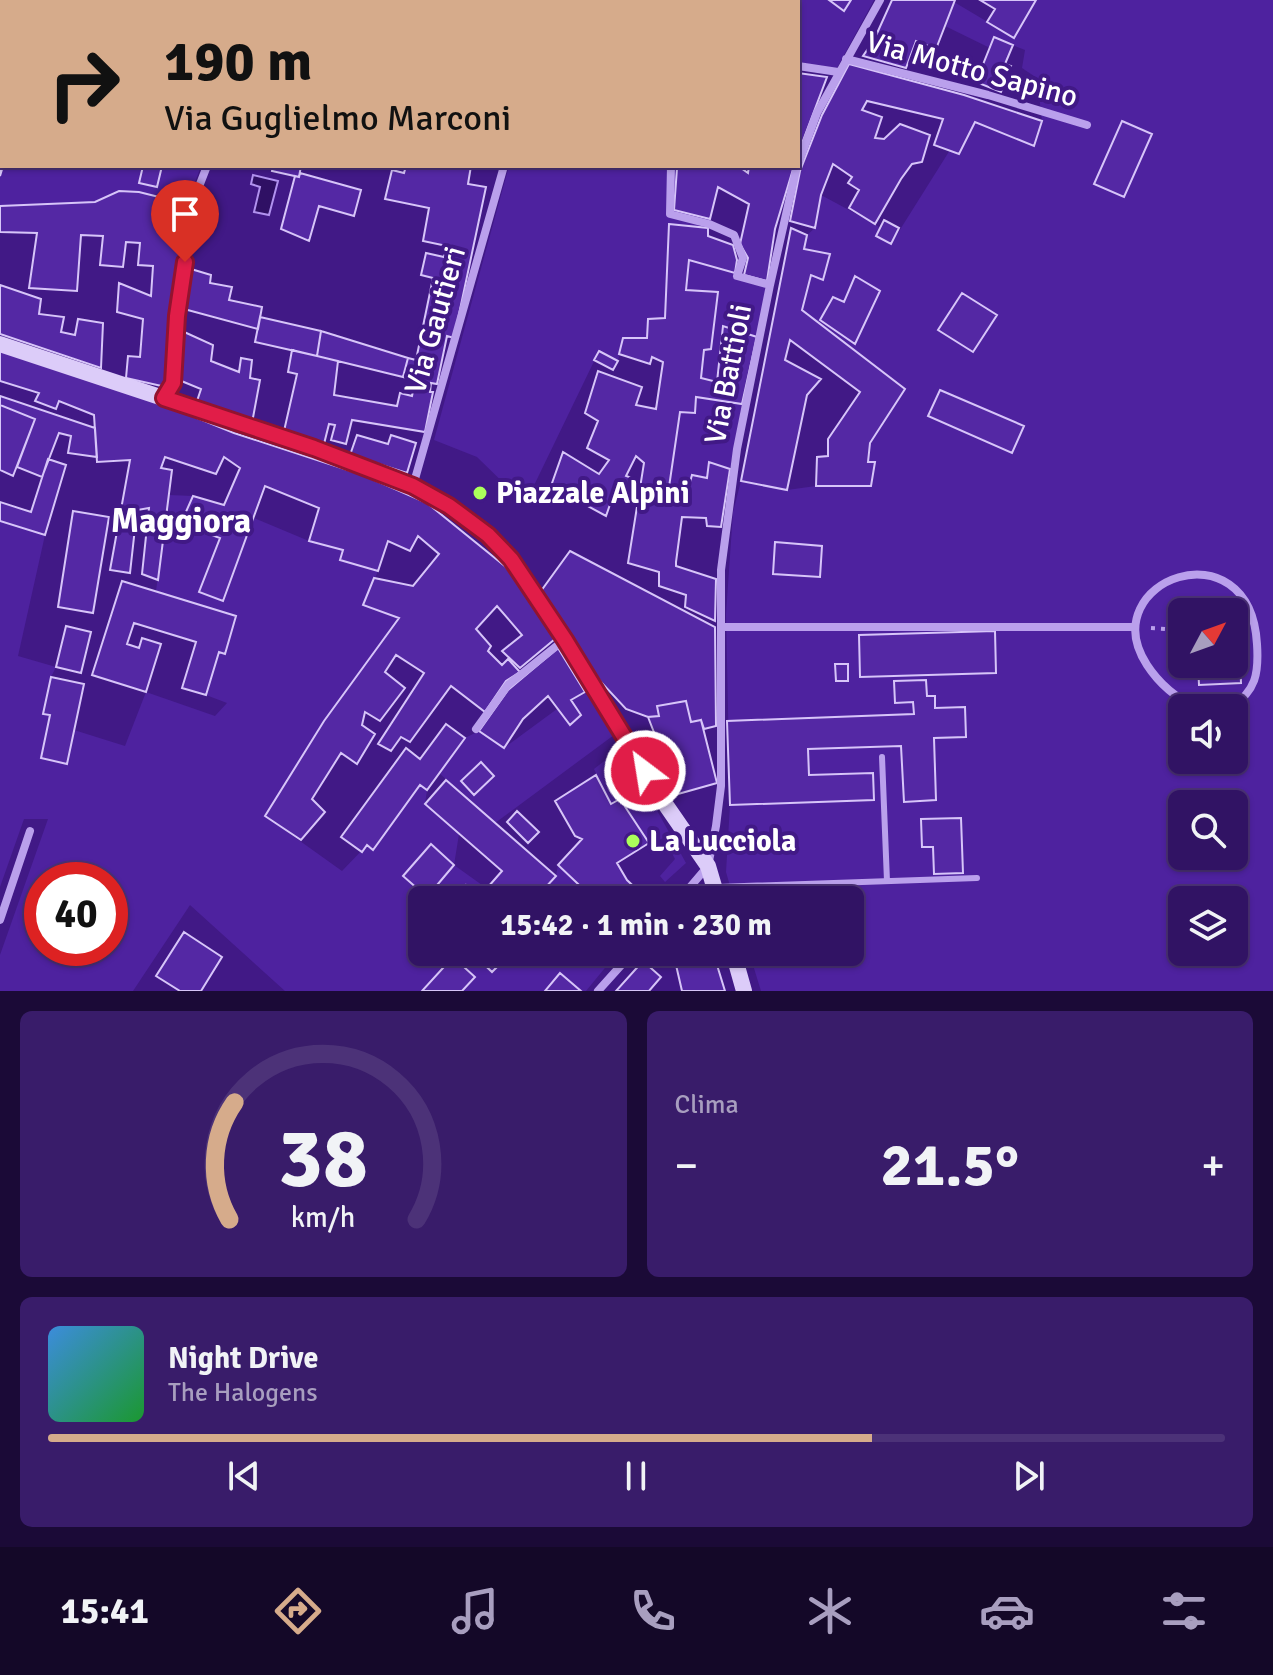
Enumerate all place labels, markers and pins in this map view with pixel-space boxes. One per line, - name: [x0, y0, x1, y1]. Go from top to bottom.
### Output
- pin: [151, 180, 219, 262]
- place label: Piazzale Alpini: [496, 475, 690, 512]
- marker: Piazzale Alpini: [471, 484, 489, 502]
- place label: La Lucciola: [649, 823, 796, 860]
- marker: La Lucciola: [624, 832, 642, 850]

